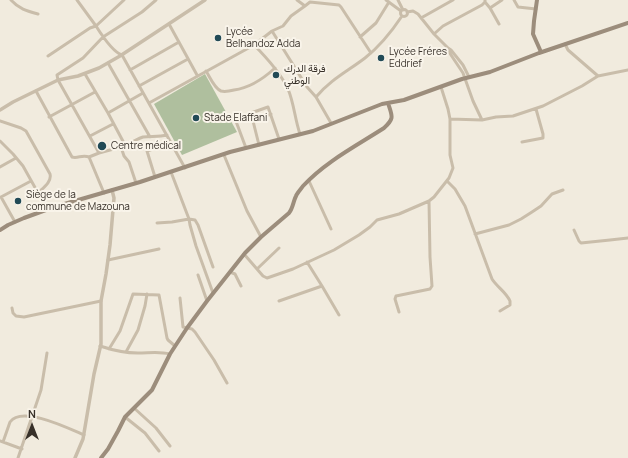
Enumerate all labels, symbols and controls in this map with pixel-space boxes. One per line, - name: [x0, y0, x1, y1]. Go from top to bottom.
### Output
- place label: Lycée Belhandoz Adda: [226, 26, 300, 50]
- marker: Lycée Belhandoz Adda: [213, 33, 223, 43]
- place label: Lycée Fréres Eddrief: [389, 46, 447, 70]
- marker: Lycée Fréres Eddrief: [376, 53, 386, 63]
- place label: فرقة الدرك الوطني: [284, 63, 326, 86]
- marker: فرقة الدرك الوطني: [271, 70, 281, 80]
- place label: Stade Elaffani: [204, 112, 267, 124]
- marker: Stade Elaffani: [191, 113, 201, 123]
- marker: Centre médical: [96, 140, 108, 152]
- place label: Centre médical: [111, 140, 181, 152]
- place label: Siège de la commune de Mazouna: [26, 189, 130, 212]
- marker: Siège de la commune de Mazouna: [13, 196, 23, 206]
- north arrow: [12, 406, 52, 446]
- text: N: [28, 406, 36, 421]

